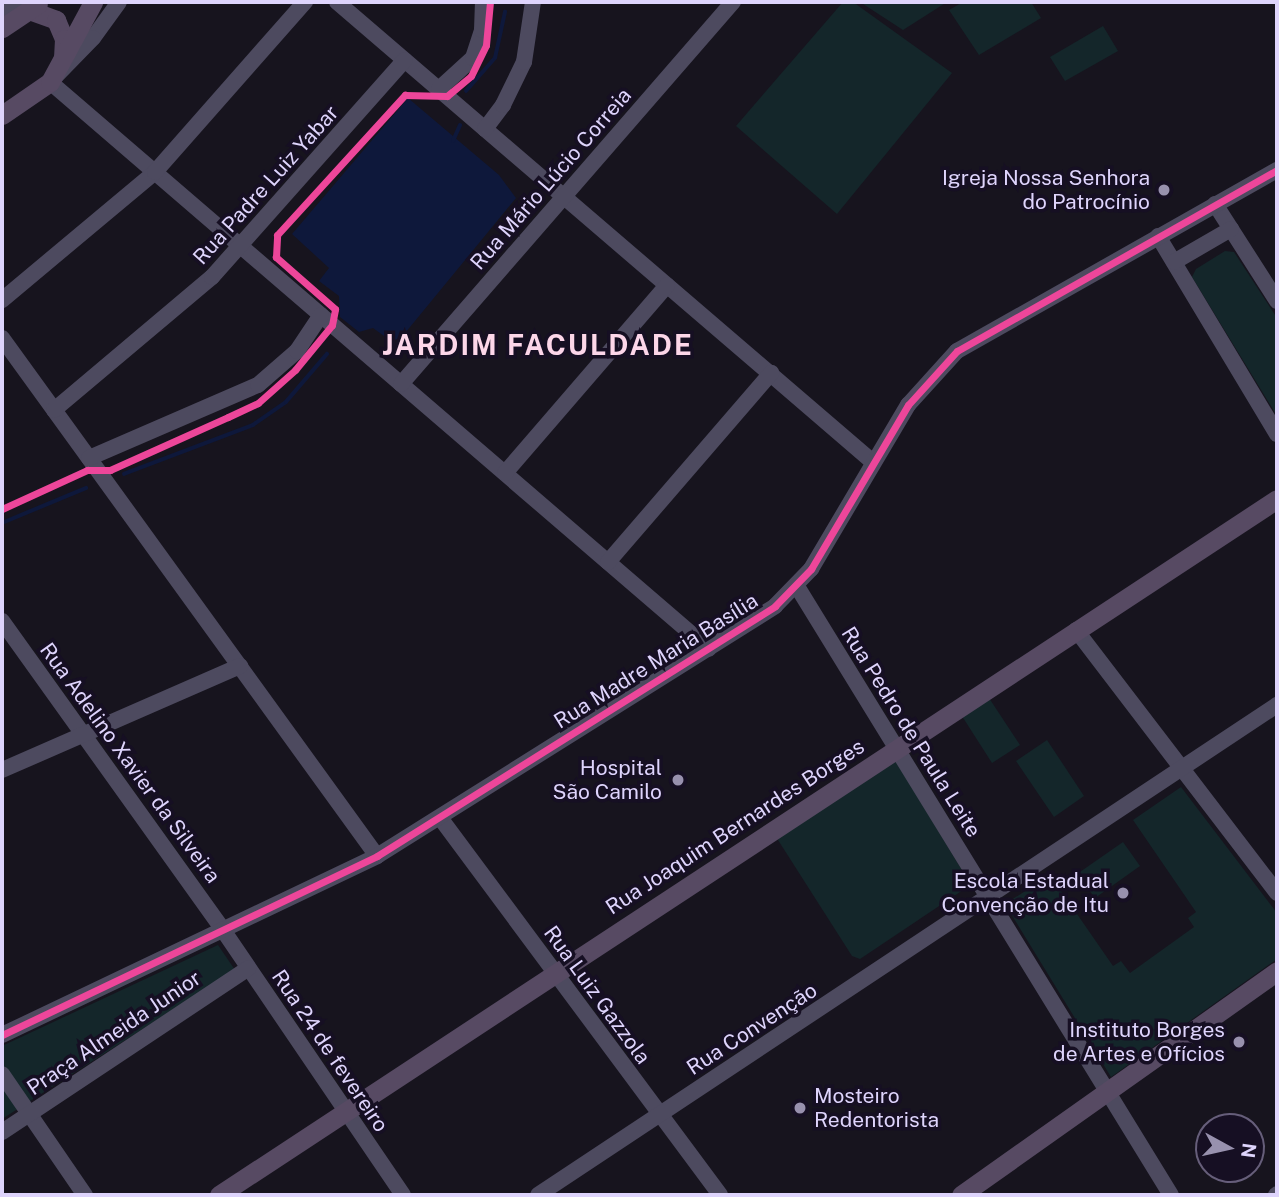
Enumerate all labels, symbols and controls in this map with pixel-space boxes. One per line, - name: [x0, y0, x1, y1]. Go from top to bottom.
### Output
- street label: Rua Mário Lúcio Correia: [465, 83, 637, 275]
- street label: Rua Padre Luiz Yabar: [188, 100, 344, 270]
- place label: Igreja Nossa Senhora do Patrocínio: [942, 165, 1150, 215]
- marker: Igreja Nossa Senhora do Patrocínio: [1156, 182, 1172, 198]
- district label: JARDIM FACULDADE: [384, 328, 692, 362]
- street label: Rua Madre Maria Basília: [549, 588, 763, 734]
- street label: Rua Pedro de Paula Leite: [836, 622, 986, 842]
- street label: Rua Adelino Xavier da Silveira: [34, 638, 226, 888]
- street label: Rua Joaquim Bernardes Borges: [601, 734, 869, 920]
- place label: Hospital São Camilo: [552, 755, 662, 805]
- marker: Hospital São Camilo: [668, 770, 688, 790]
- place label: Escola Estadual Convenção de Itu: [941, 868, 1109, 918]
- marker: Escola Estadual Convenção de Itu: [1115, 885, 1131, 901]
- street label: Rua Luiz Gazzola: [538, 921, 656, 1069]
- street label: Praça Almeida Junior: [22, 965, 206, 1101]
- street label: Rua 24 de fevereiro: [266, 965, 394, 1137]
- street label: Rua Convenção: [682, 978, 822, 1080]
- place label: Instituto Borges de Artes e Ofícios: [1053, 1017, 1225, 1067]
- marker: Instituto Borges de Artes e Ofícios: [1231, 1034, 1247, 1050]
- place label: Mosteiro Redentorista: [814, 1083, 939, 1133]
- marker: Mosteiro Redentorista: [792, 1100, 808, 1116]
- north arrow: [1195, 1113, 1265, 1183]
- text: N: [1237, 1142, 1261, 1160]

